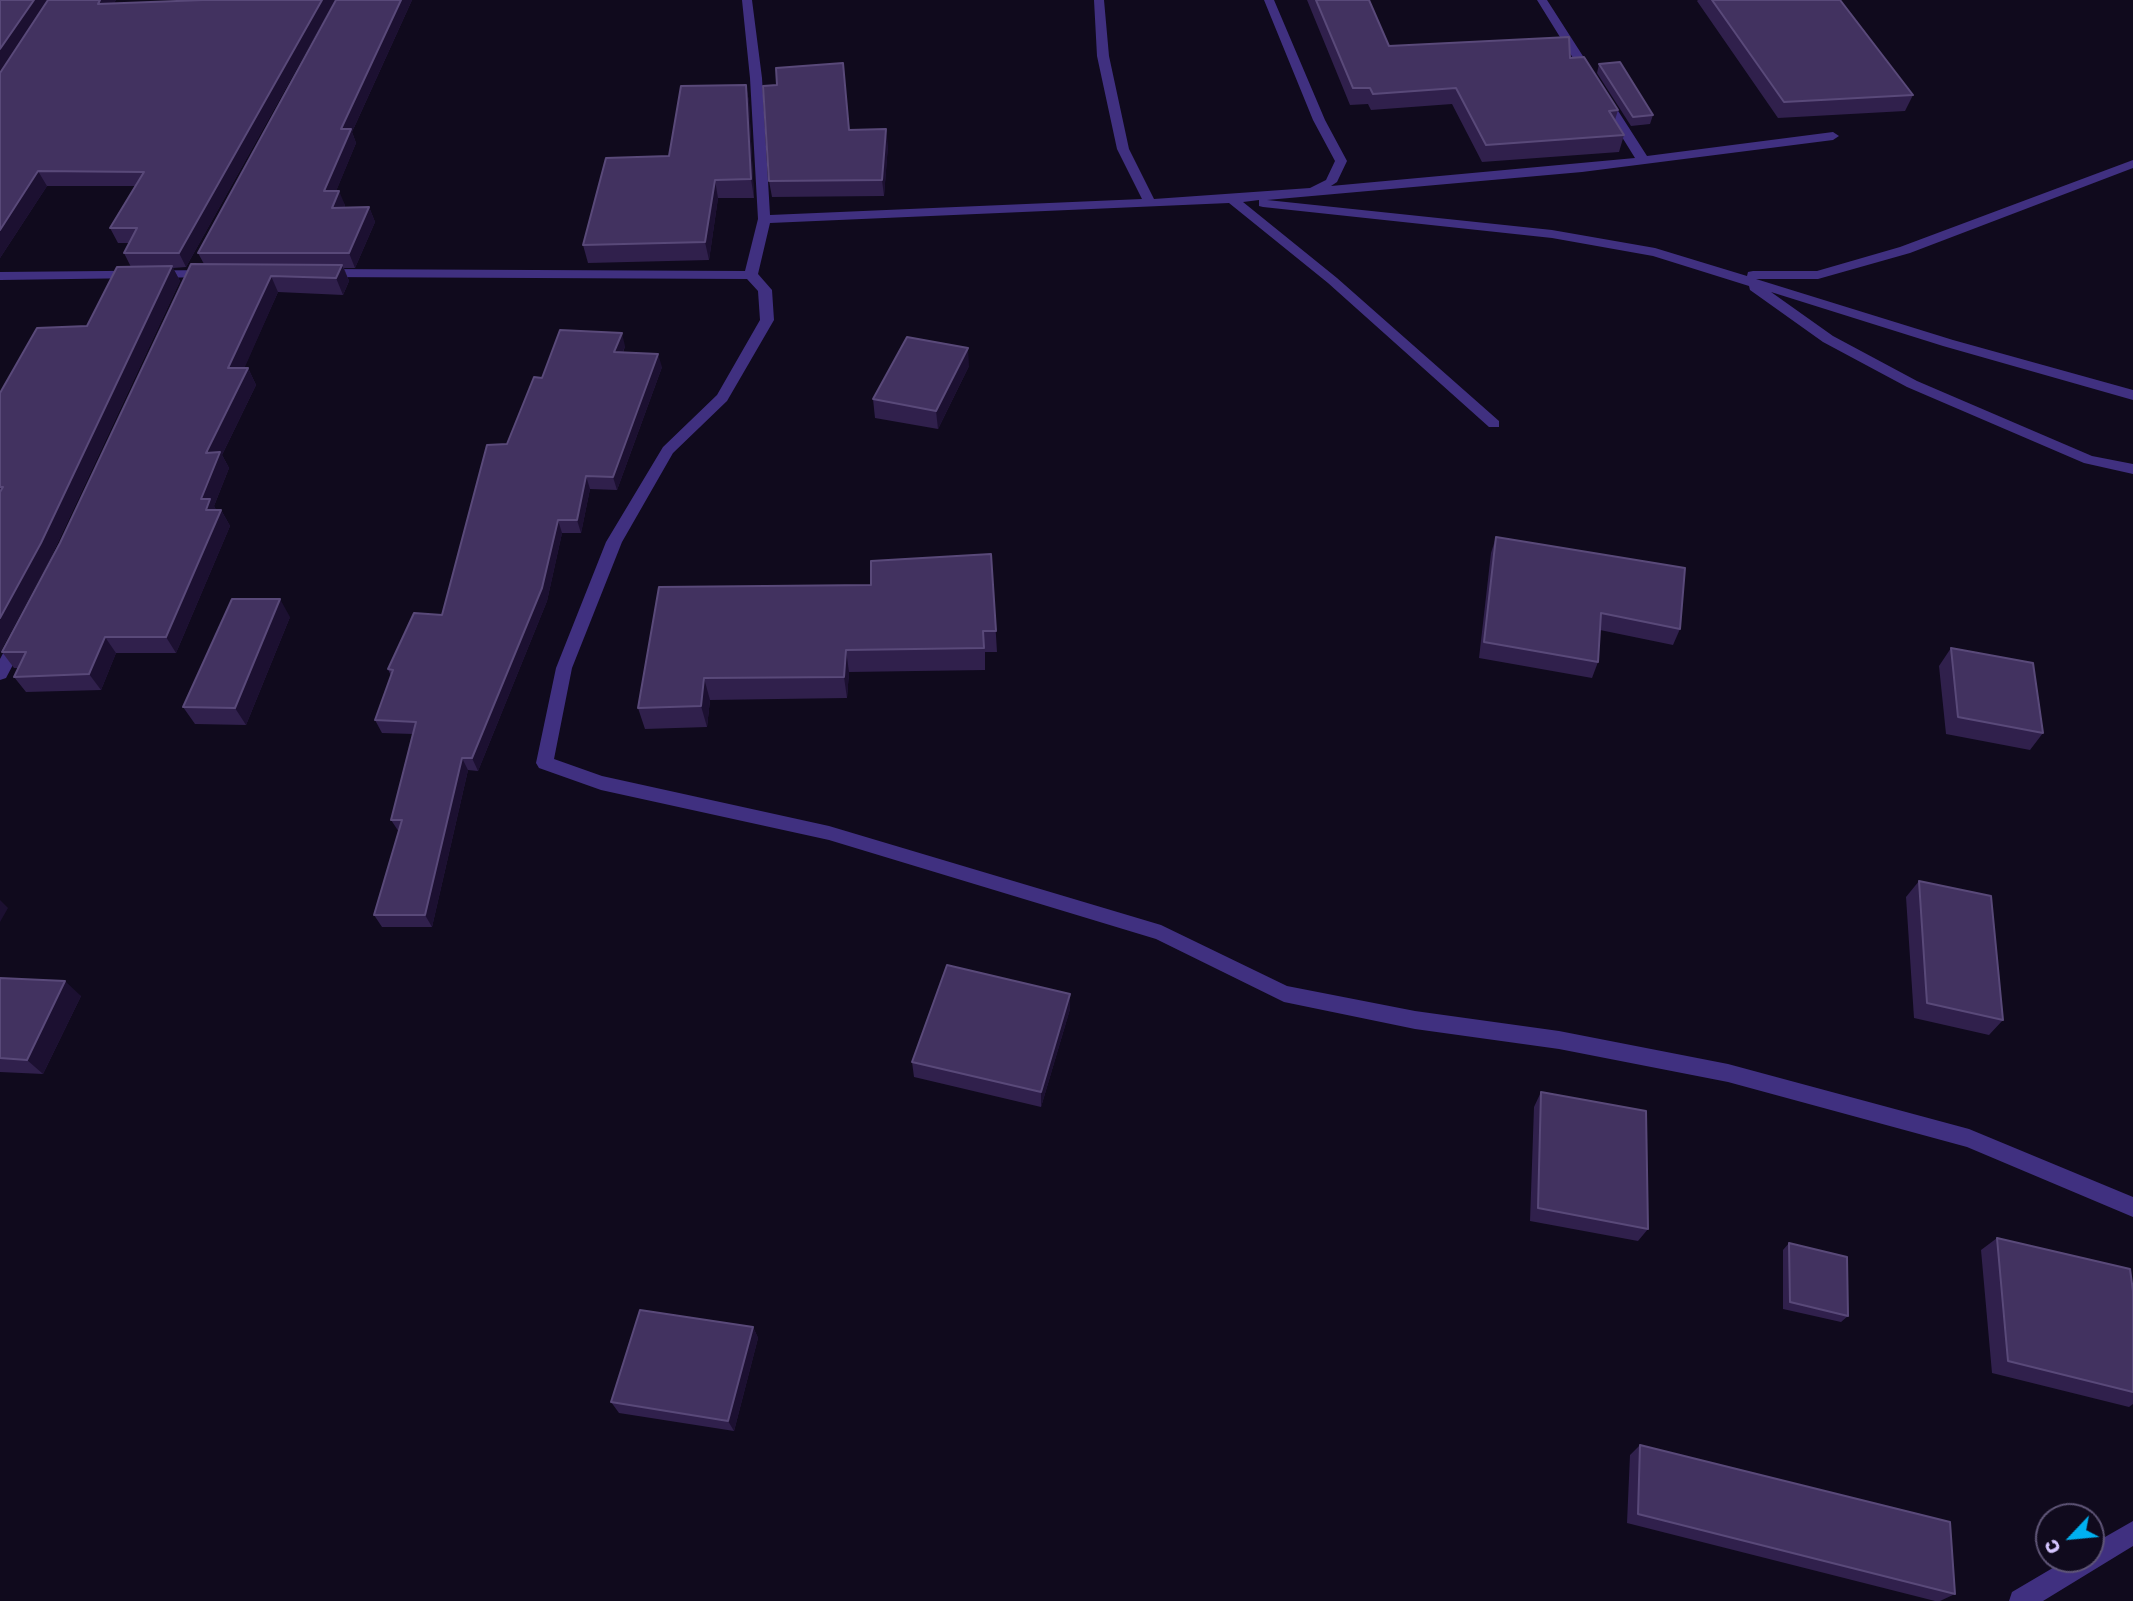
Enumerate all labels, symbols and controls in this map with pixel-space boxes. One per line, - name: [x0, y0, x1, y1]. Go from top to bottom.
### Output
- north arrow: [2035, 1503, 2105, 1573]
- text: С: [2039, 1536, 2066, 1558]

